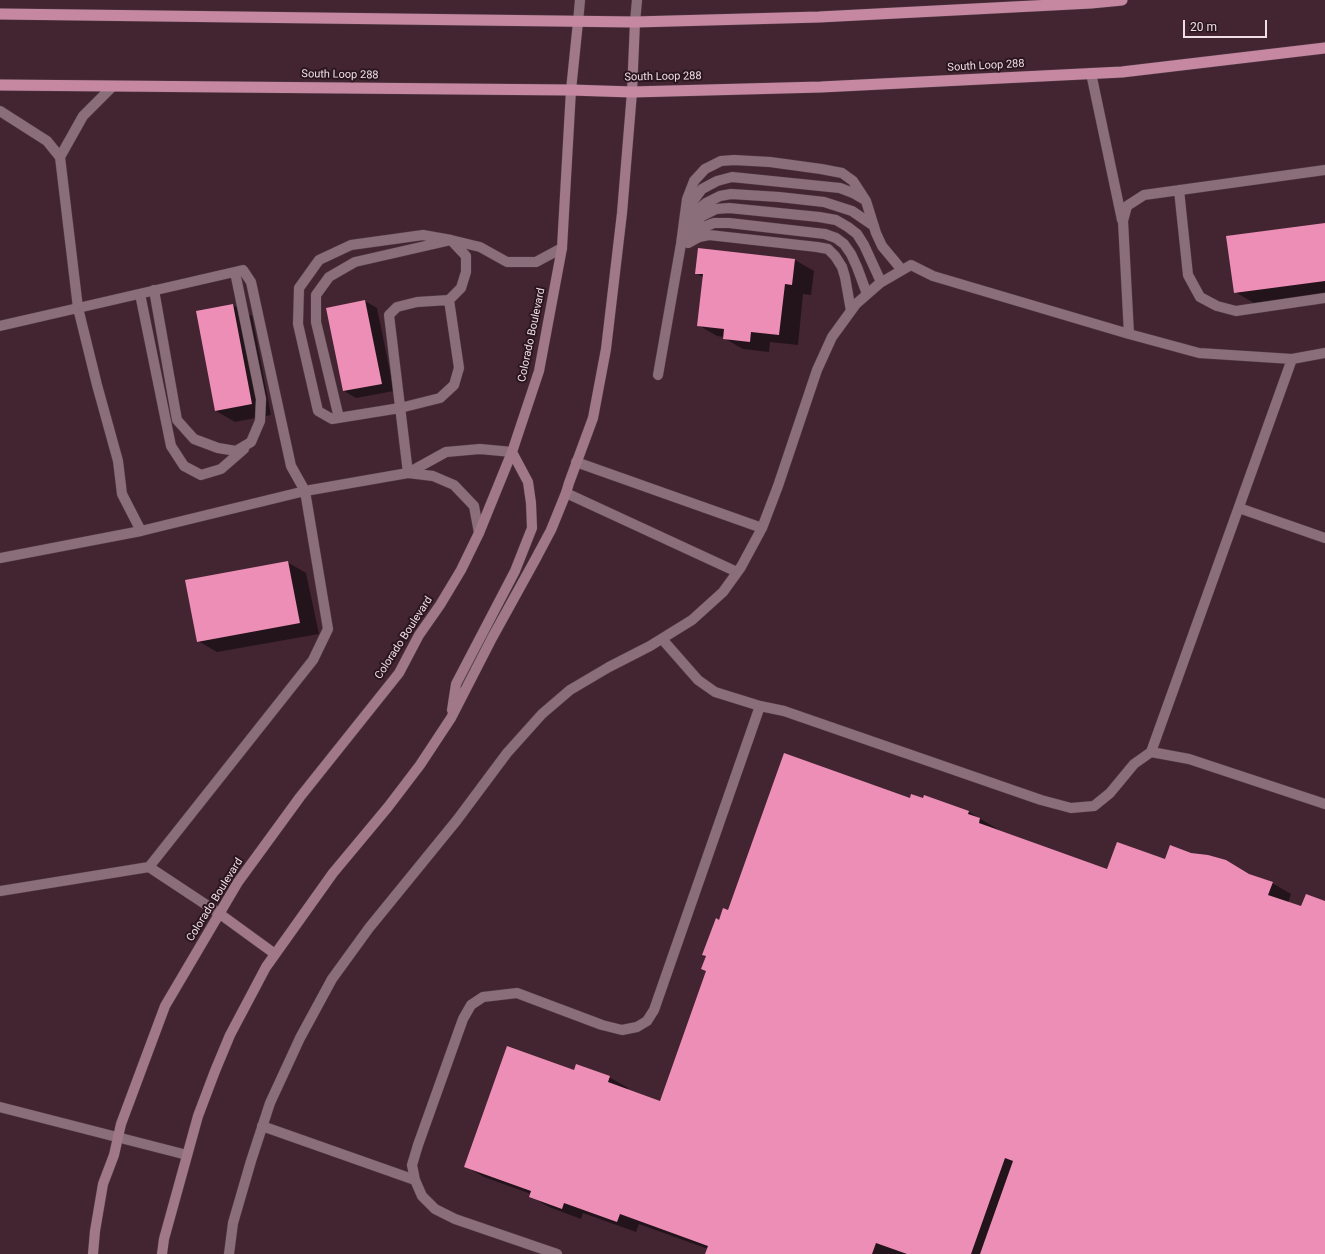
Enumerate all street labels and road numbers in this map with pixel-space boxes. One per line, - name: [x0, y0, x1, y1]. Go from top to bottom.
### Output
- street label: South Loop 288: [947, 57, 1025, 75]
- street label: South Loop 288: [301, 68, 379, 82]
- street label: South Loop 288: [624, 70, 702, 84]
- street label: Colorado Boulevard: [516, 287, 548, 383]
- street label: Colorado Boulevard: [372, 594, 436, 682]
- street label: Colorado Boulevard: [184, 856, 246, 944]

